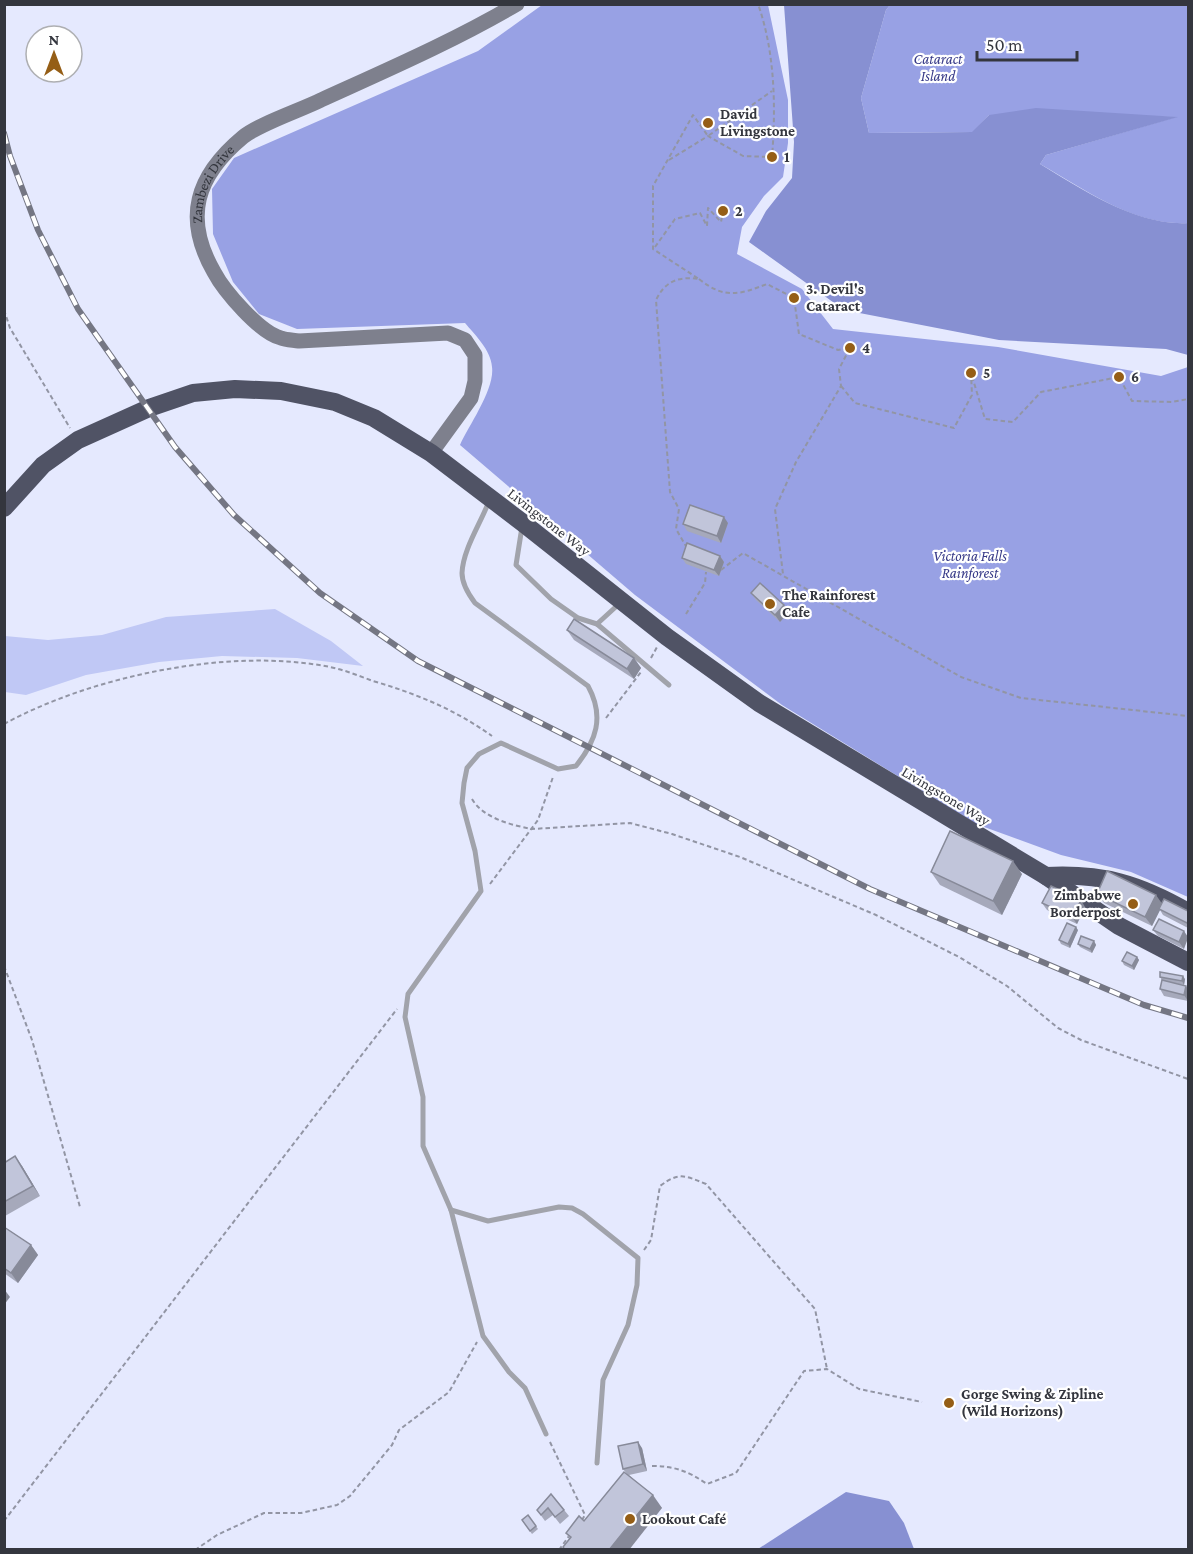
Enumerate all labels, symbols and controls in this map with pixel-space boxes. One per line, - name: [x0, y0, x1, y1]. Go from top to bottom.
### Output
- north arrow: [24, 24, 84, 84]
- scale bar: [977, 24, 1078, 62]
- text: N: [49, 31, 60, 48]
- text: 50 m: [986, 35, 1023, 55]
- park label: Cataract Island: [914, 51, 963, 84]
- place label: David Livingstone: [720, 106, 795, 139]
- marker: David Livingstone: [701, 116, 715, 130]
- street label: Zambezi Drive: [189, 141, 238, 224]
- place label: 1: [784, 149, 790, 165]
- marker: 1: [765, 150, 779, 164]
- place label: 2: [735, 203, 743, 219]
- marker: 2: [716, 204, 730, 218]
- place label: 3. Devil's Cataract: [806, 281, 864, 314]
- marker: 3. Devil's Cataract: [787, 291, 801, 305]
- place label: 4: [862, 340, 870, 356]
- marker: 4: [843, 341, 857, 355]
- place label: 5: [983, 365, 990, 381]
- marker: 5: [964, 366, 978, 380]
- place label: 6: [1131, 369, 1139, 385]
- marker: 6: [1112, 370, 1126, 384]
- street label: Livingstone Way: [504, 485, 593, 560]
- park label: Victoria Falls Rainforest: [933, 548, 1007, 582]
- place label: The Rainforest Cafe: [782, 587, 876, 620]
- marker: The Rainforest Cafe: [763, 597, 777, 611]
- street label: Livingstone Way: [898, 763, 993, 830]
- place label: Zimbabwe Borderpost: [1050, 887, 1122, 920]
- marker: Zimbabwe Borderpost: [1126, 897, 1140, 911]
- place label: Gorge Swing & Zipline (Wild Horizons): [961, 1386, 1104, 1420]
- marker: Gorge Swing & Zipline (Wild Horizons): [942, 1396, 956, 1410]
- place label: Lookout Café: [642, 1511, 726, 1527]
- marker: Lookout Café: [623, 1512, 637, 1526]

